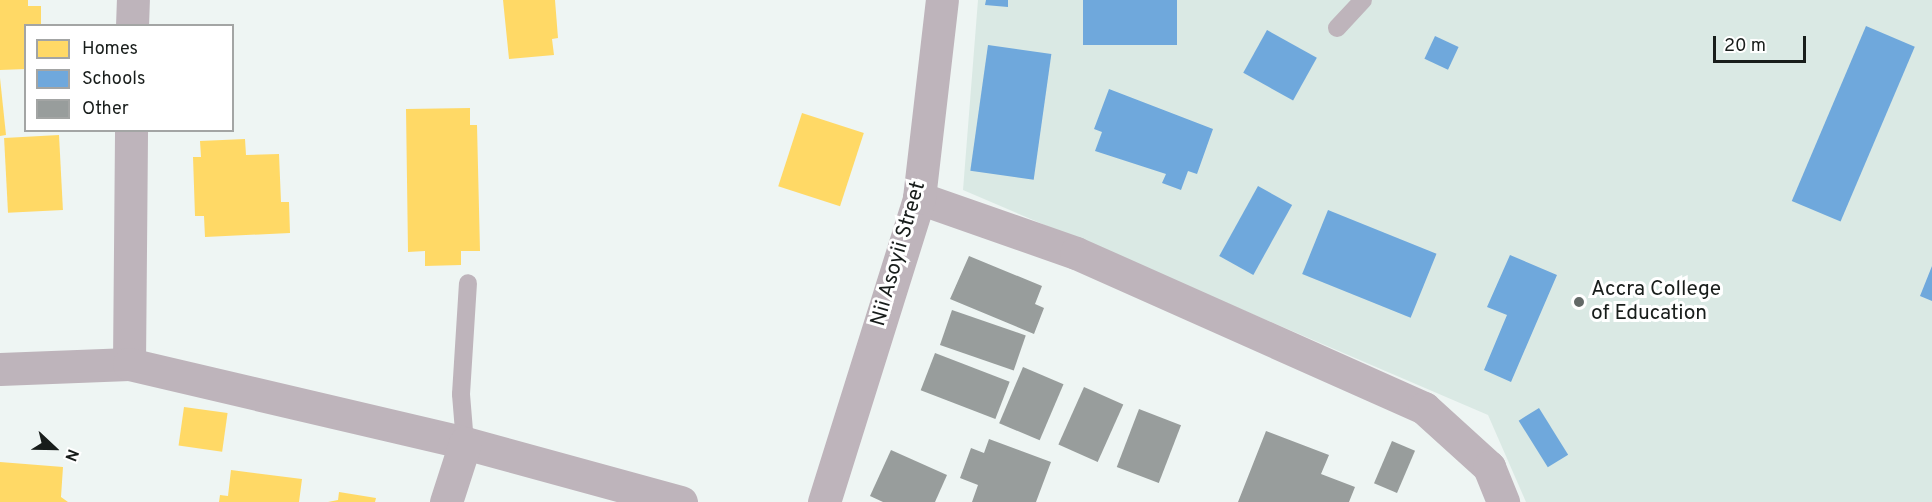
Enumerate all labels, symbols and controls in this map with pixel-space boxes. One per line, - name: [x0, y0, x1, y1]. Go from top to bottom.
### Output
- legend: [24, 24, 234, 132]
- scale bar: [1716, 24, 1809, 62]
- text: 20 m: [1724, 35, 1766, 58]
- text: Homes: [82, 38, 138, 61]
- text: Schools: [82, 68, 145, 91]
- text: Other: [82, 98, 129, 121]
- street label: Nii Asoyii Street: [866, 178, 932, 330]
- place label: Accra College of Education: [1591, 277, 1721, 327]
- marker: Accra College of Education: [1572, 295, 1586, 309]
- north arrow: [24, 418, 84, 478]
- text: N: [59, 446, 82, 464]

